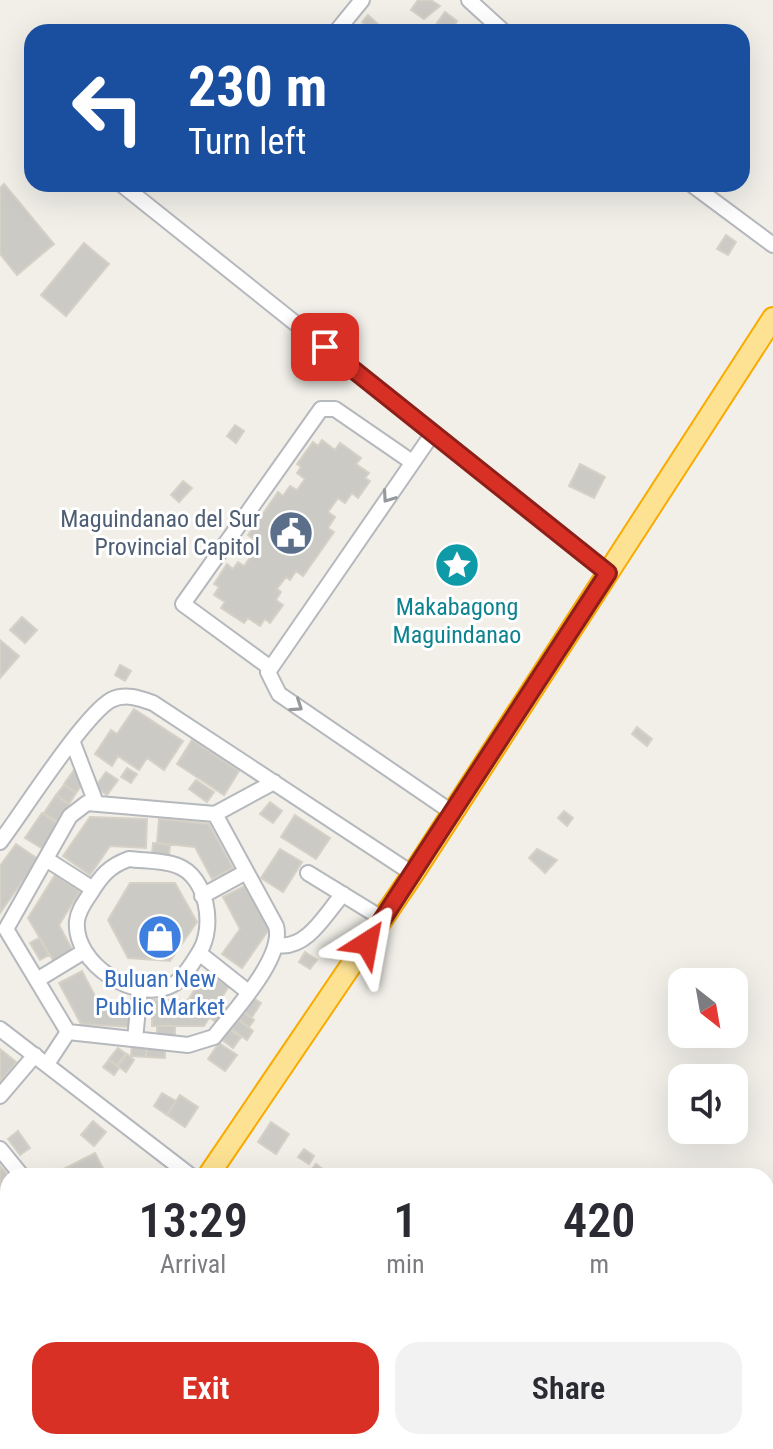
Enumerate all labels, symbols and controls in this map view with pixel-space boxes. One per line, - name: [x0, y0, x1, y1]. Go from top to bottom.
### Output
- text: 230 m: [188, 54, 327, 120]
- icon: left: [56, 56, 160, 160]
- text: Turn left: [188, 121, 306, 163]
- pin: [291, 313, 359, 381]
- icon: arrive: [303, 325, 347, 369]
- one-way arrow: [383, 488, 398, 502]
- place label: Maguindanao del Sur Provincial Capitol: [60, 505, 260, 561]
- public building icon: Maguindanao del Sur Provincial Capitol: [267, 509, 315, 557]
- place icon: Makabagong Maguindanao: [433, 541, 481, 589]
- place label: Makabagong Maguindanao: [393, 593, 521, 649]
- one-way arrow: [288, 696, 302, 711]
- position arrow: [325, 901, 409, 985]
- shop icon: Buluan New Public Market: [136, 913, 184, 961]
- place label: Buluan New Public Market: [95, 965, 225, 1021]
- north arrow: [668, 968, 748, 1048]
- map controls: [668, 968, 748, 1144]
- button: sound: [668, 1064, 748, 1144]
- text: 13:29: [139, 1192, 248, 1249]
- text: 1: [393, 1192, 417, 1249]
- text: 420: [563, 1192, 635, 1249]
- text: Arrival: [160, 1249, 226, 1279]
- text: min: [386, 1249, 424, 1279]
- text: m: [589, 1249, 609, 1279]
- button: Exit: [32, 1342, 379, 1434]
- button: Share: [395, 1342, 742, 1434]

